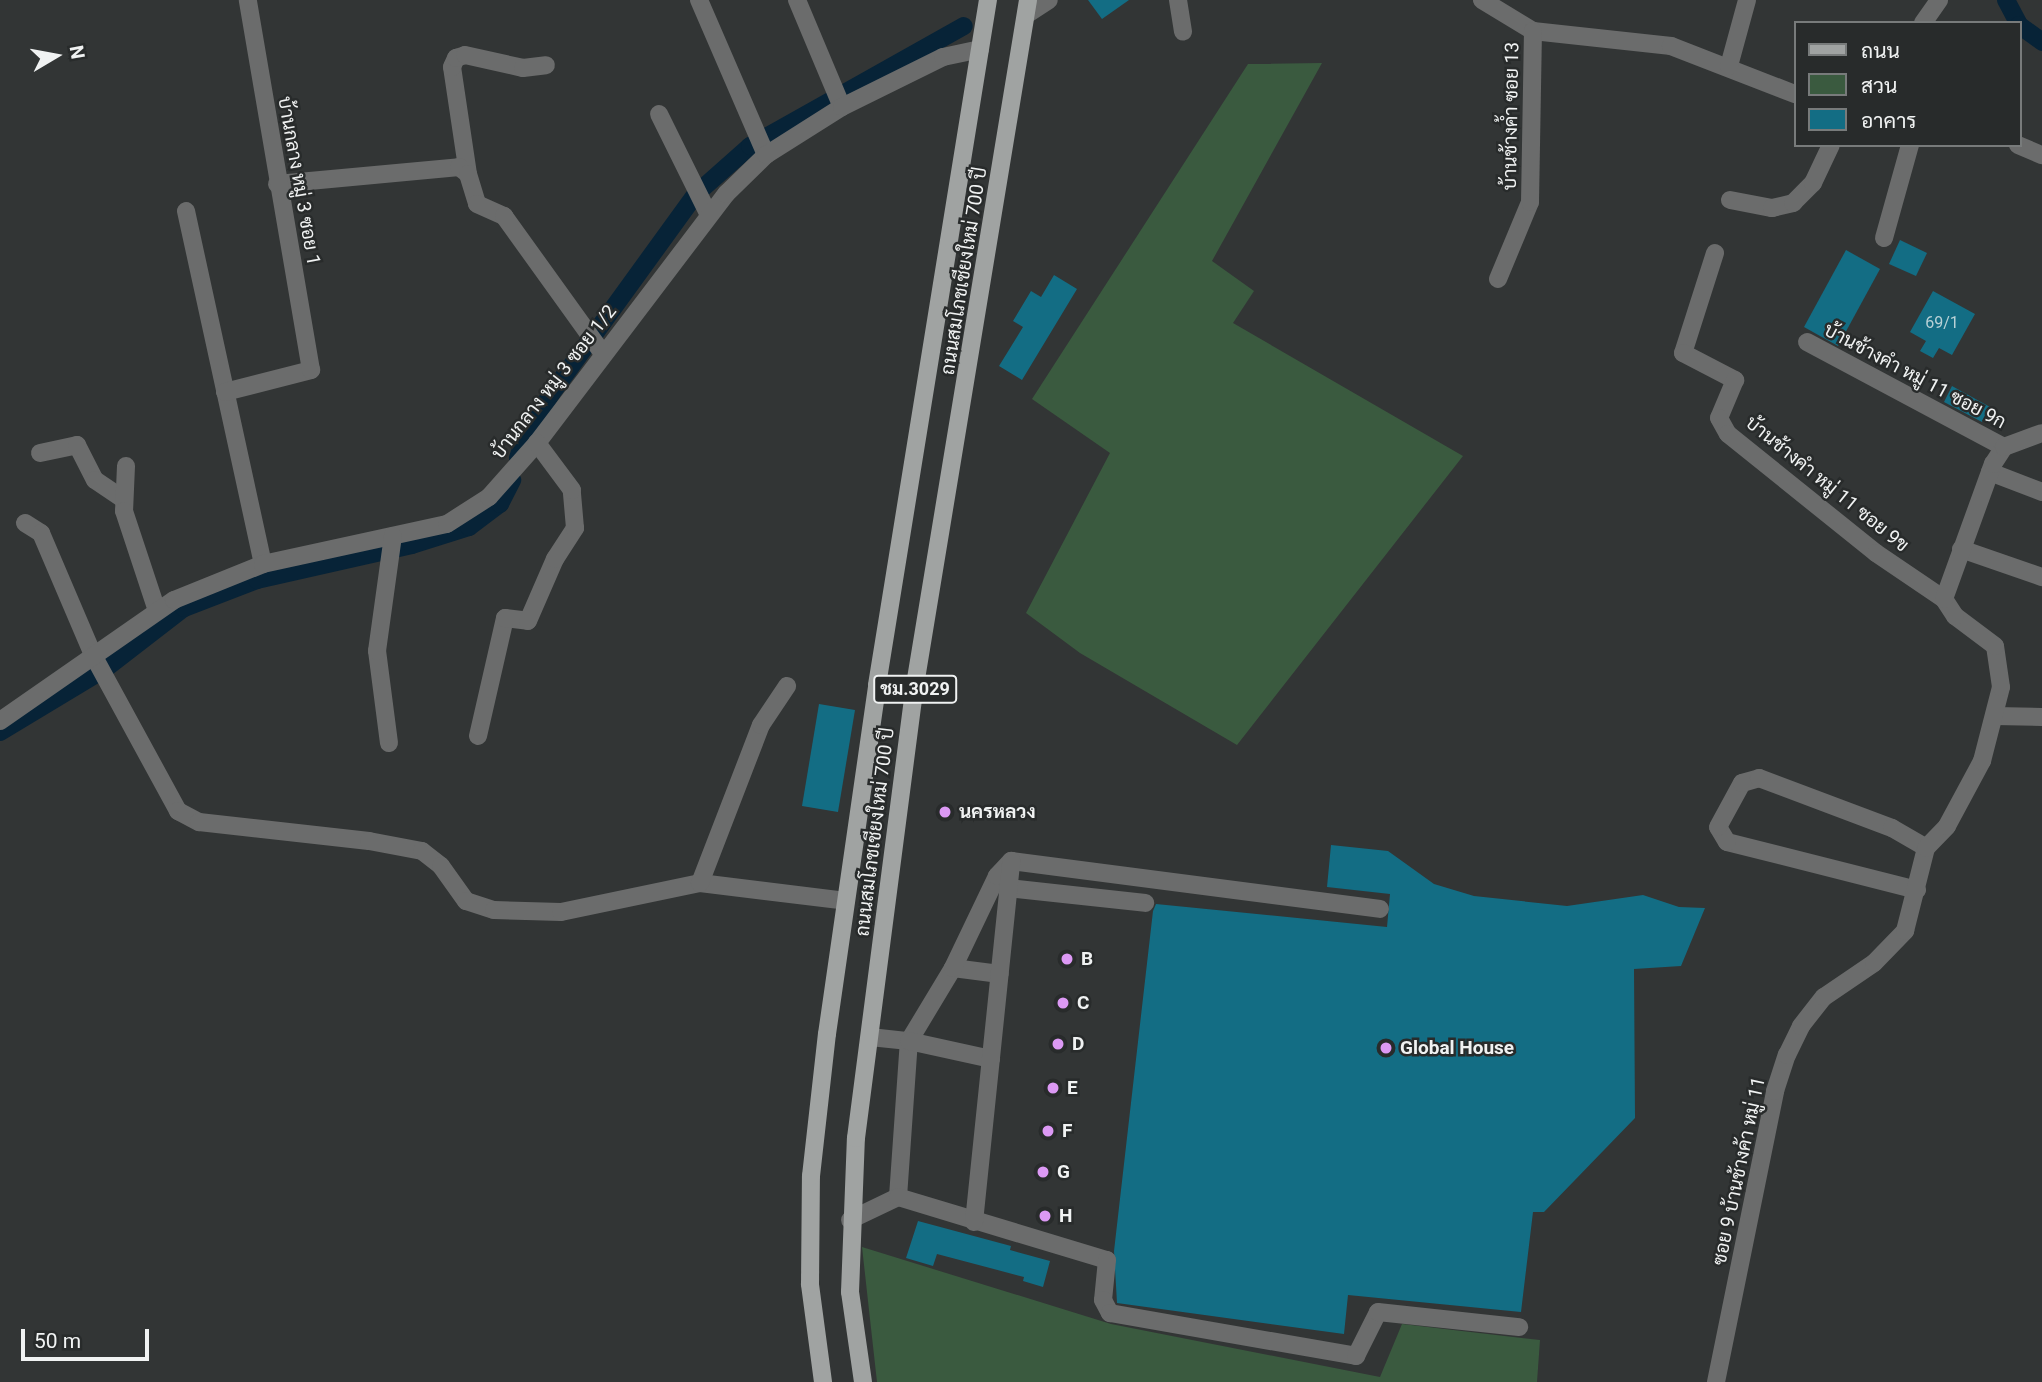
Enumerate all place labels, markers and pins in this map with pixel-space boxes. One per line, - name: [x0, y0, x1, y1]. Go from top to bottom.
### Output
- place label: นครหลวง: [959, 801, 1036, 823]
- marker: นครหลวง: [937, 804, 953, 820]
- place label: B: [1081, 948, 1093, 970]
- marker: B: [1059, 951, 1075, 967]
- place label: C: [1077, 992, 1089, 1014]
- marker: C: [1055, 995, 1071, 1011]
- place label: D: [1072, 1033, 1084, 1055]
- marker: D: [1050, 1036, 1066, 1052]
- place label: Global House: [1400, 1037, 1514, 1059]
- marker: Global House: [1378, 1040, 1394, 1056]
- place label: E: [1067, 1077, 1078, 1099]
- marker: E: [1045, 1080, 1061, 1096]
- place label: F: [1062, 1120, 1072, 1142]
- marker: F: [1040, 1123, 1056, 1139]
- place label: G: [1057, 1161, 1070, 1183]
- marker: G: [1035, 1164, 1051, 1180]
- place label: H: [1059, 1205, 1072, 1227]
- marker: H: [1037, 1208, 1053, 1224]

